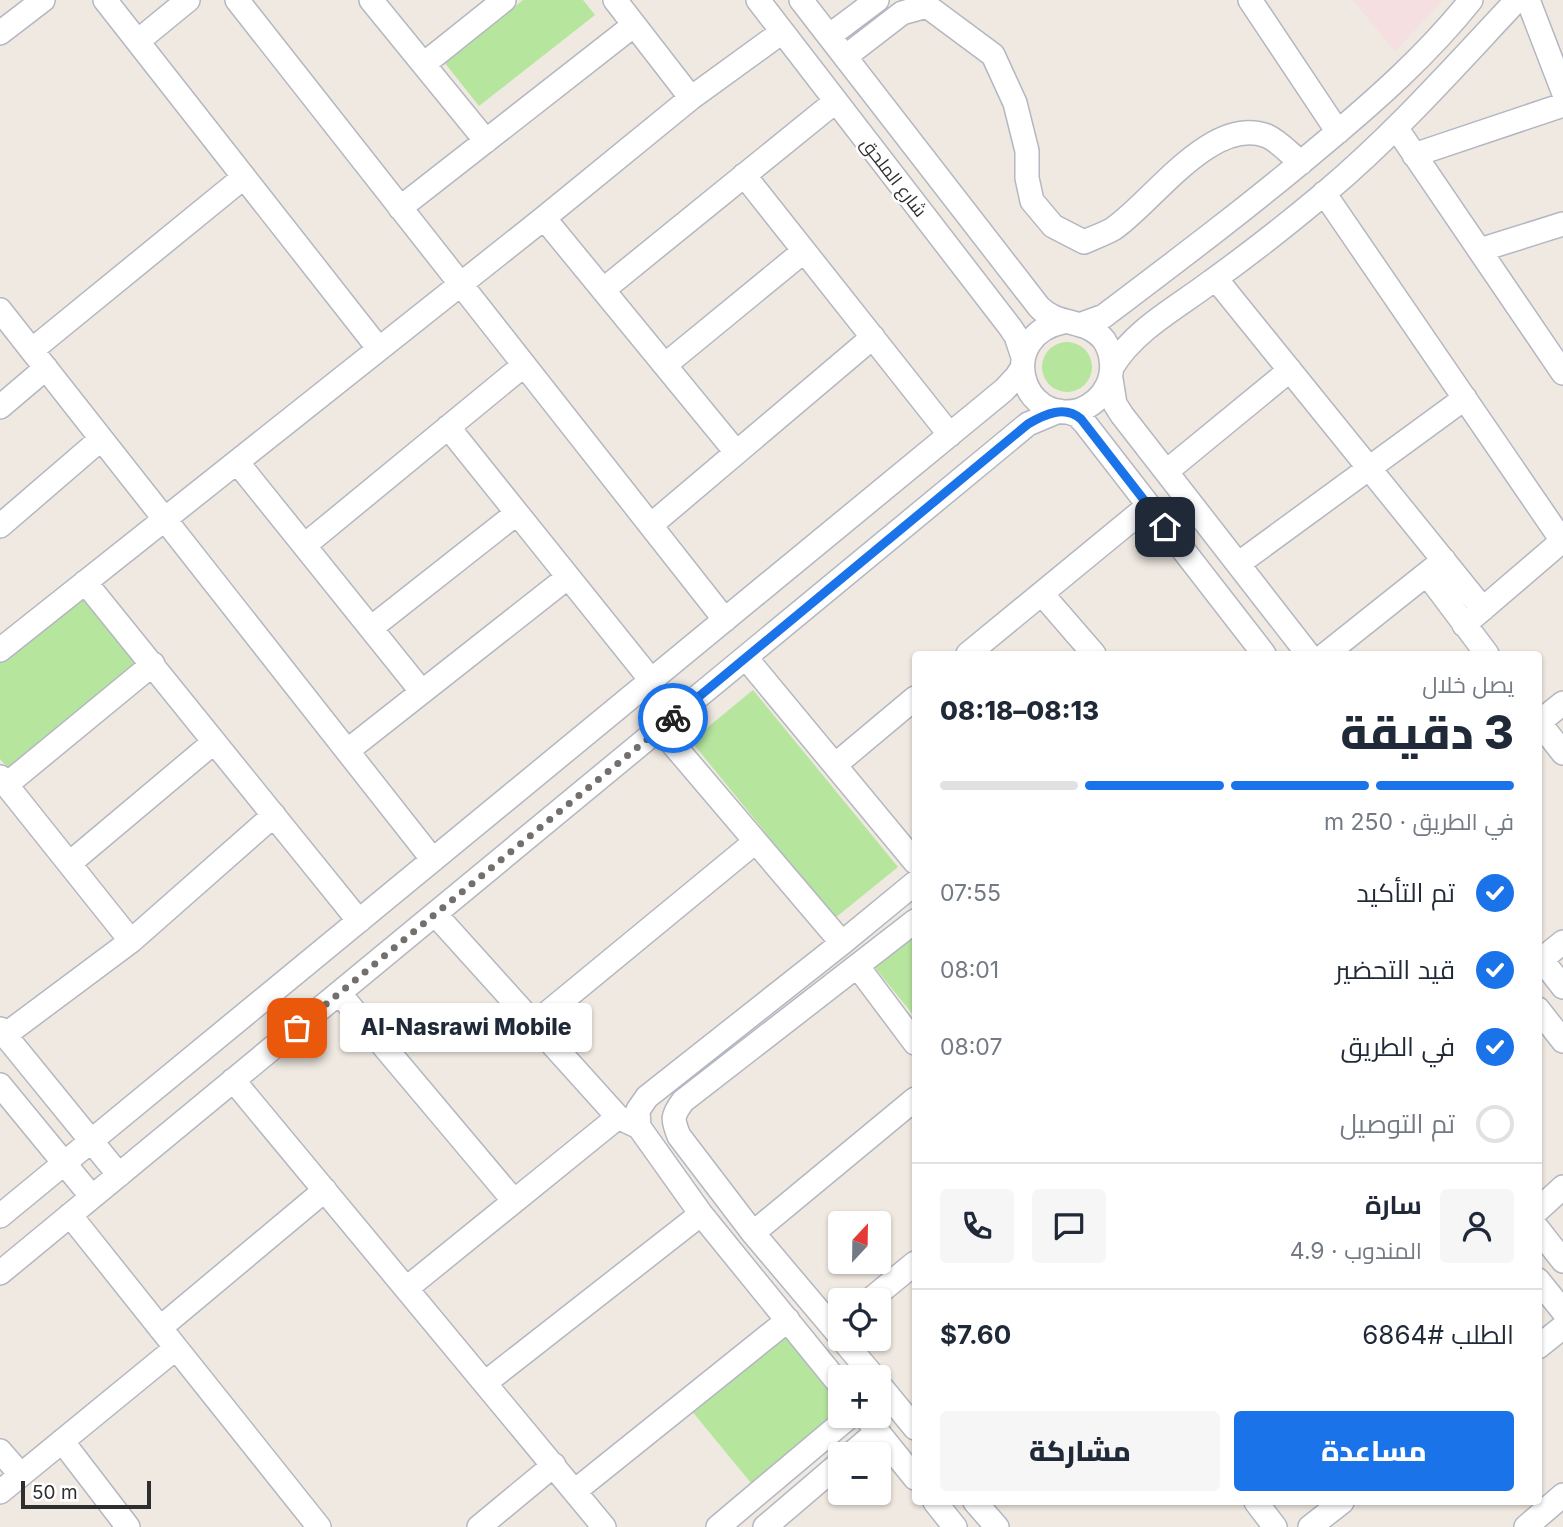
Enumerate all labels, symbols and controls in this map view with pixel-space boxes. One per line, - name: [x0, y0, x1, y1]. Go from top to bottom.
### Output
- street label: شارع الملحق: [855, 133, 931, 222]
- pin: [1135, 497, 1195, 557]
- icon: home: [1146, 508, 1184, 546]
- text: يصل خلال: [1422, 671, 1514, 699]
- courier: [638, 683, 708, 753]
- text: 08:13–08:18: [940, 695, 1099, 726]
- icon: bike: [654, 699, 692, 737]
- text: 3 دقيقة: [1340, 704, 1514, 760]
- text: في الطريق · 250 m: [1324, 808, 1514, 836]
- icon: check: [1476, 874, 1514, 912]
- text: تم التأكيد: [1356, 877, 1455, 908]
- text: 07:55: [940, 879, 1001, 907]
- icon: check: [1476, 951, 1514, 989]
- text: قيد التحضير: [1335, 954, 1455, 985]
- text: 08:01: [940, 956, 999, 984]
- pin: [267, 998, 327, 1058]
- callout: Al-Nasrawi Mobile: [339, 1004, 591, 1052]
- icon: bag: [278, 1009, 316, 1047]
- text: Al-Nasrawi Mobile: [361, 1013, 571, 1041]
- icon: check: [1476, 1028, 1514, 1066]
- text: في الطريق: [1340, 1031, 1455, 1062]
- text: 08:07: [940, 1033, 1002, 1061]
- text: تم التوصيل: [1340, 1108, 1455, 1139]
- button: phone: [940, 1189, 1014, 1263]
- button: chat: [1032, 1189, 1106, 1263]
- text: سارة: [1365, 1189, 1422, 1220]
- button: person: [1440, 1189, 1514, 1263]
- north arrow: [828, 1211, 891, 1274]
- map controls: [828, 1211, 891, 1505]
- text: المندوب · 4.9: [1290, 1237, 1422, 1265]
- button: locate: [828, 1288, 891, 1351]
- text: $7.60: [940, 1319, 1011, 1350]
- text: الطلب #6864: [1362, 1319, 1514, 1350]
- button: +: [828, 1365, 891, 1428]
- button: مشاركة: [940, 1411, 1220, 1491]
- button: مساعدة: [1234, 1411, 1514, 1491]
- button: −: [828, 1442, 891, 1505]
- scale bar: [21, 1478, 150, 1510]
- text: 50 m: [32, 1481, 78, 1504]

